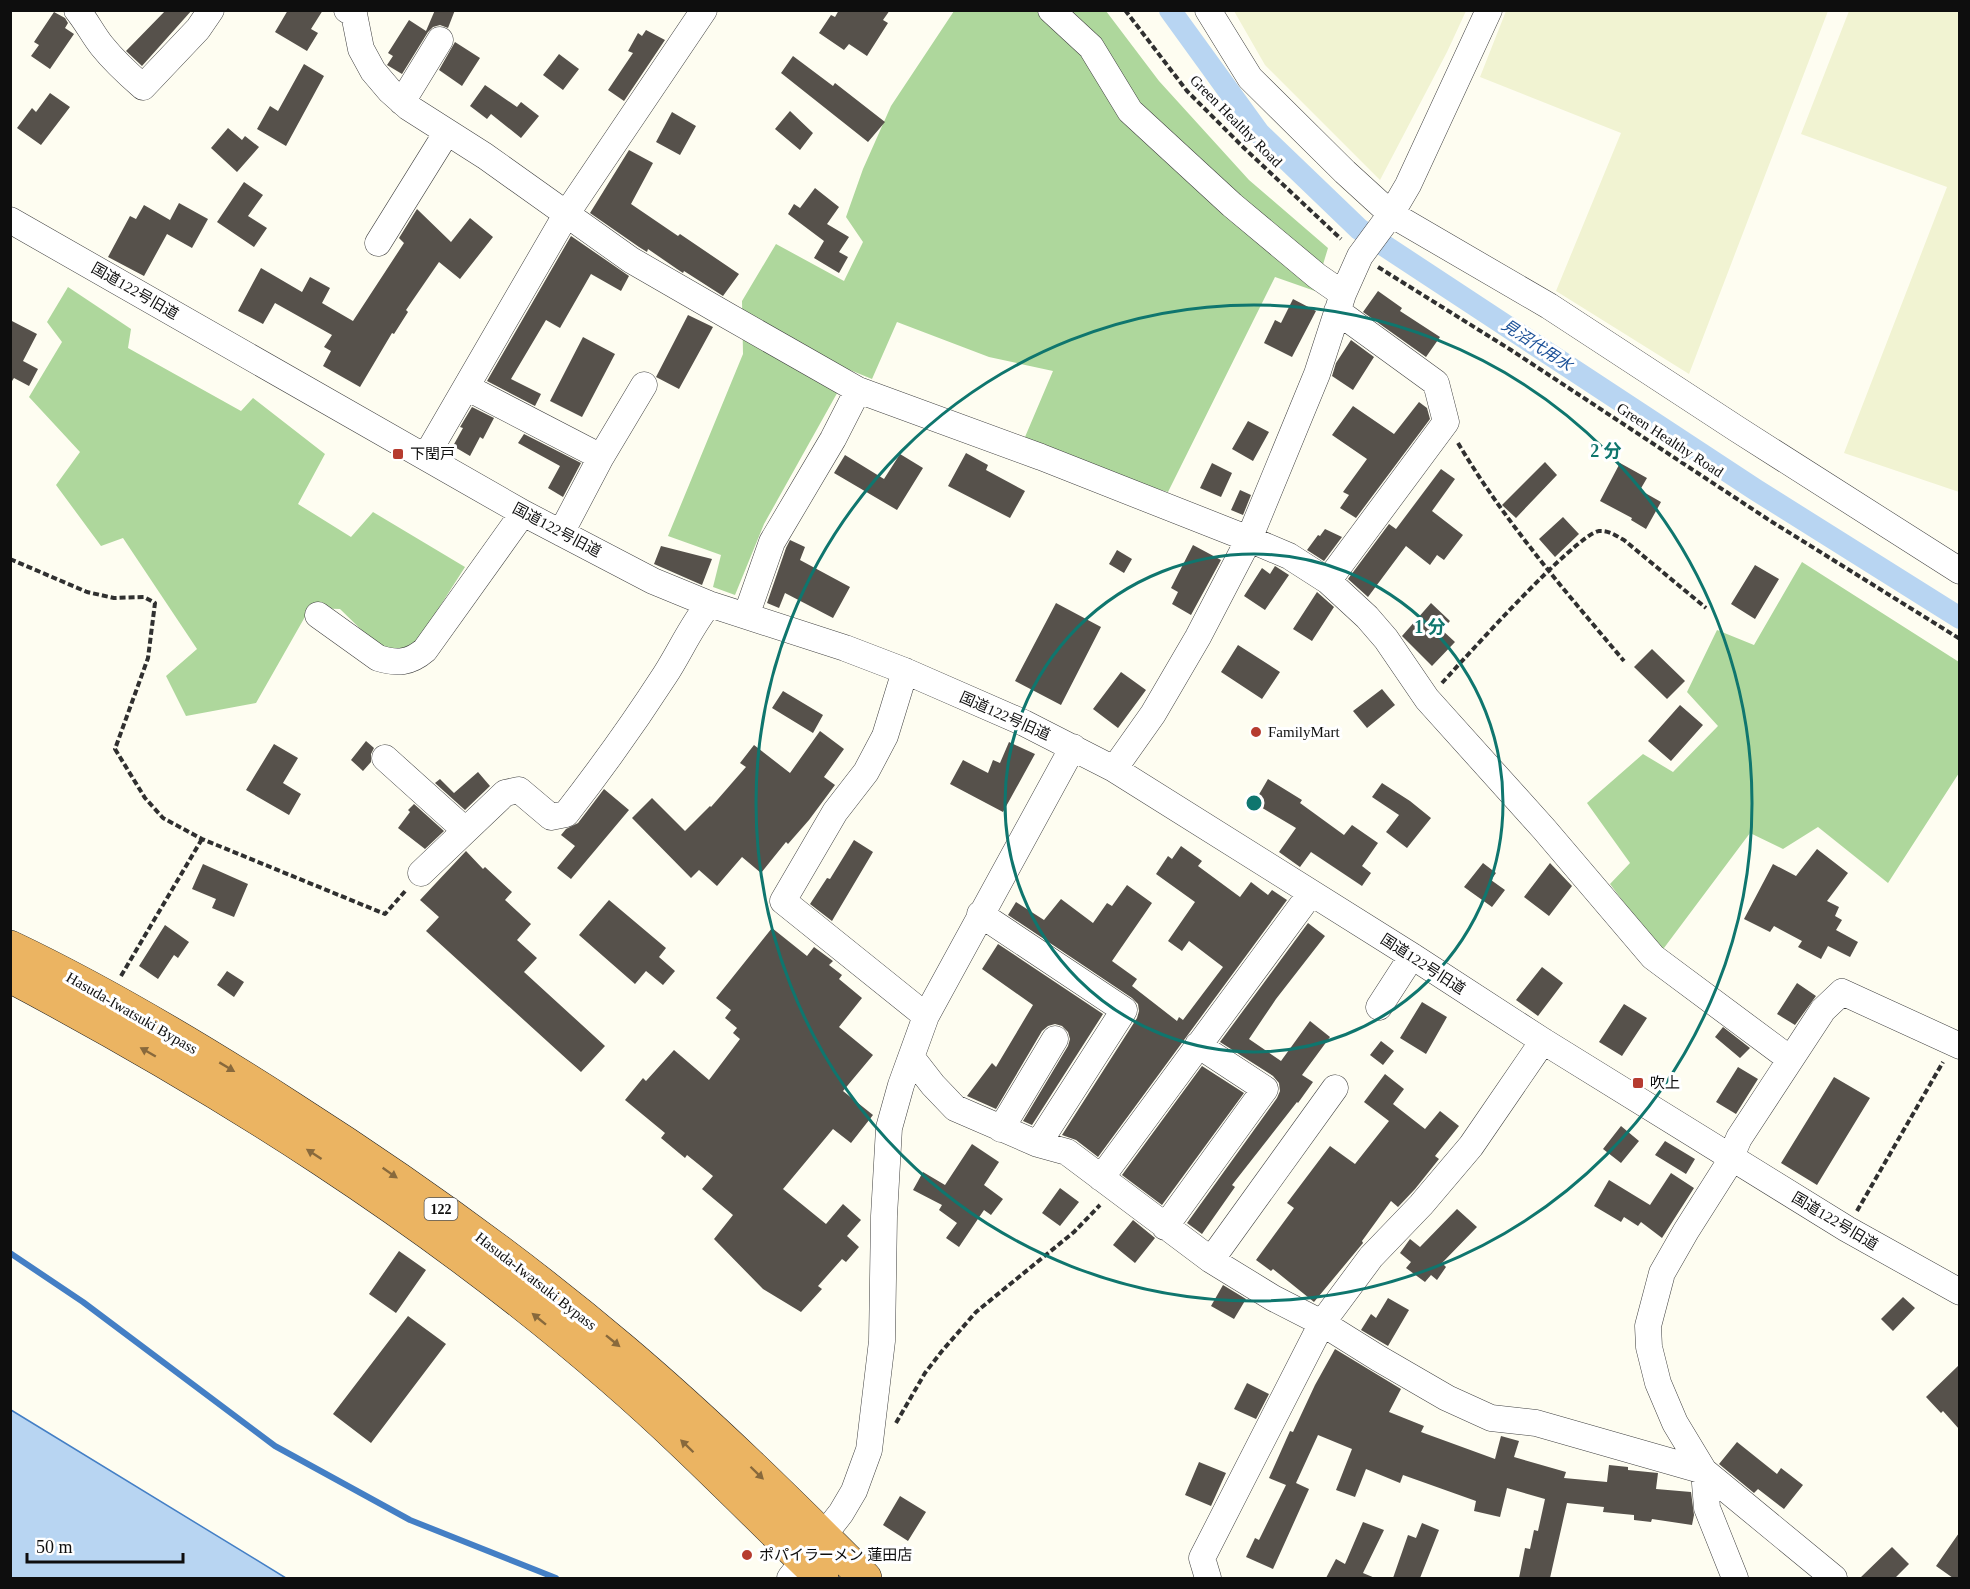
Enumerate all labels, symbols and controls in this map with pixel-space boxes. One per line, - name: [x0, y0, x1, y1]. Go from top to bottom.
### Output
- street label: Green Healthy Road: [1187, 72, 1286, 171]
- street label: 国道122号旧道: [89, 260, 181, 322]
- water label: 見沼代用水: [1499, 316, 1577, 375]
- street label: Green Healthy Road: [1614, 400, 1726, 481]
- text: 2 分: [1590, 441, 1622, 461]
- place label: 下閏戸: [410, 446, 455, 462]
- marker: 下閏戸: [391, 447, 405, 461]
- street label: 国道122号旧道: [510, 500, 604, 560]
- text: 1 分: [1414, 617, 1446, 637]
- street label: 国道122号旧道: [957, 689, 1053, 743]
- place label: FamilyMart: [1268, 724, 1340, 740]
- marker: FamilyMart: [1249, 725, 1263, 739]
- centre of rings: [1244, 793, 1264, 813]
- street label: 国道122号旧道: [1378, 931, 1468, 997]
- street label: Hasuda-Iwatsuki Bypass: [64, 969, 201, 1057]
- one-way arrow: [140, 1046, 156, 1057]
- one-way arrow: [219, 1062, 236, 1072]
- place label: 吹上: [1650, 1075, 1680, 1091]
- marker: 吹上: [1631, 1076, 1645, 1090]
- one-way arrow: [306, 1149, 322, 1160]
- one-way arrow: [382, 1167, 398, 1179]
- street label: 国道122号旧道: [1789, 1189, 1881, 1253]
- road number: 122: [424, 1198, 458, 1220]
- street label: Hasuda-Iwatsuki Bypass: [472, 1229, 600, 1333]
- one-way arrow: [532, 1313, 547, 1325]
- one-way arrow: [605, 1335, 620, 1347]
- one-way arrow: [680, 1440, 695, 1453]
- one-way arrow: [749, 1466, 764, 1480]
- scale bar: [27, 1526, 183, 1564]
- text: 50 m: [36, 1537, 73, 1557]
- place label: ポパイラーメン 蓮田店: [759, 1547, 912, 1563]
- marker: ポパイラーメン 蓮田店: [740, 1548, 754, 1562]

